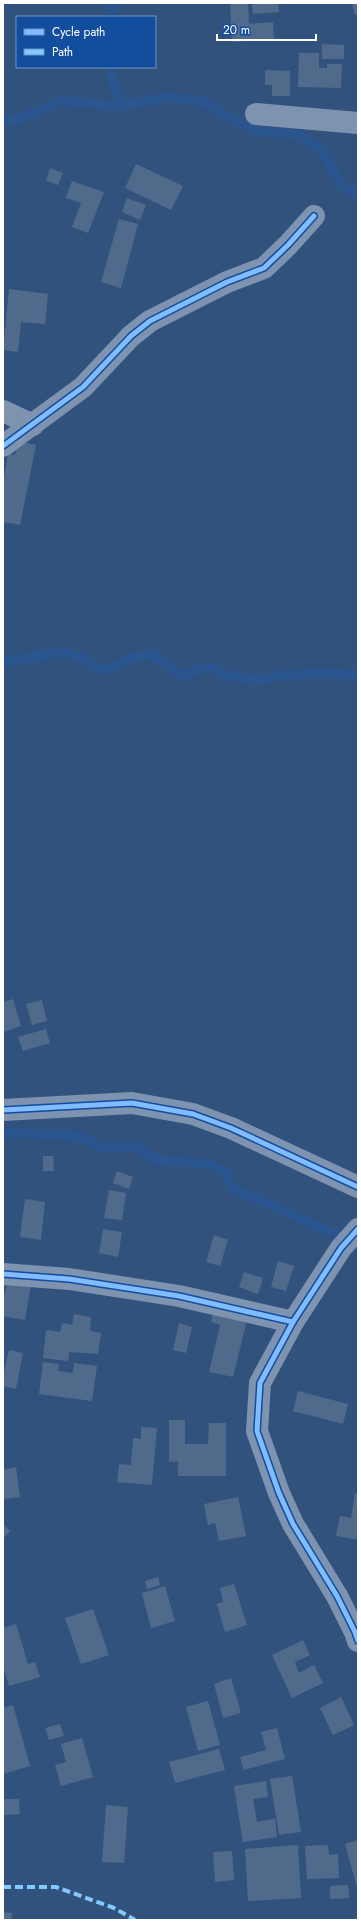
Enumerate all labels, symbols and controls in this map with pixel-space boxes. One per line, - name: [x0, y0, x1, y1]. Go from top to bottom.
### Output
- legend: [16, 16, 156, 68]
- scale bar: [217, 16, 316, 42]
- text: 20 m: [223, 21, 250, 39]
- text: Cycle path: [52, 23, 105, 41]
- text: Path: [52, 43, 73, 61]

